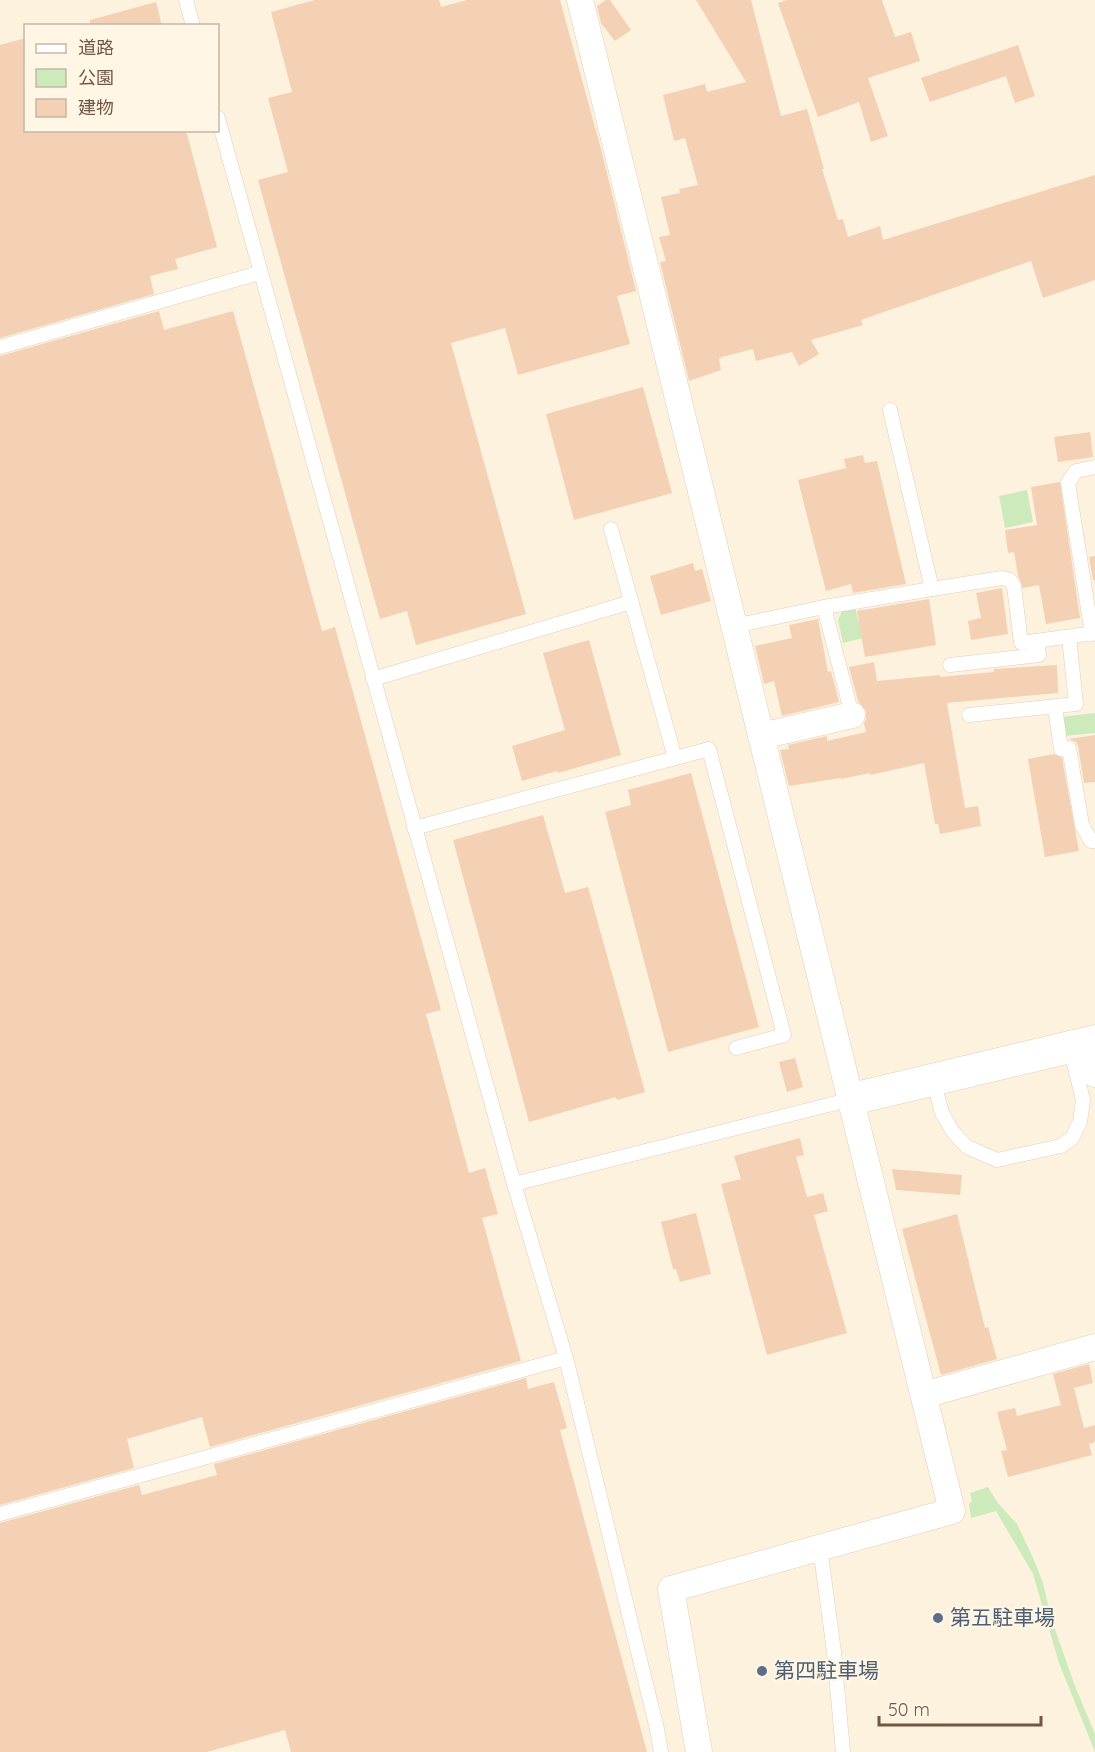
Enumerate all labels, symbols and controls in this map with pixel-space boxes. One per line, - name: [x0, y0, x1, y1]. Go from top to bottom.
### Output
- legend: [24, 24, 219, 132]
- text: 道路: [78, 36, 114, 59]
- text: 公園: [78, 66, 114, 89]
- text: 建物: [78, 96, 114, 119]
- place label: 第五駐車場: [950, 1604, 1055, 1630]
- marker: 第五駐車場: [931, 1611, 945, 1625]
- place label: 第四駐車場: [774, 1657, 879, 1683]
- marker: 第四駐車場: [755, 1664, 769, 1678]
- scale bar: [879, 1689, 1041, 1727]
- text: 50 m: [888, 1698, 930, 1721]

